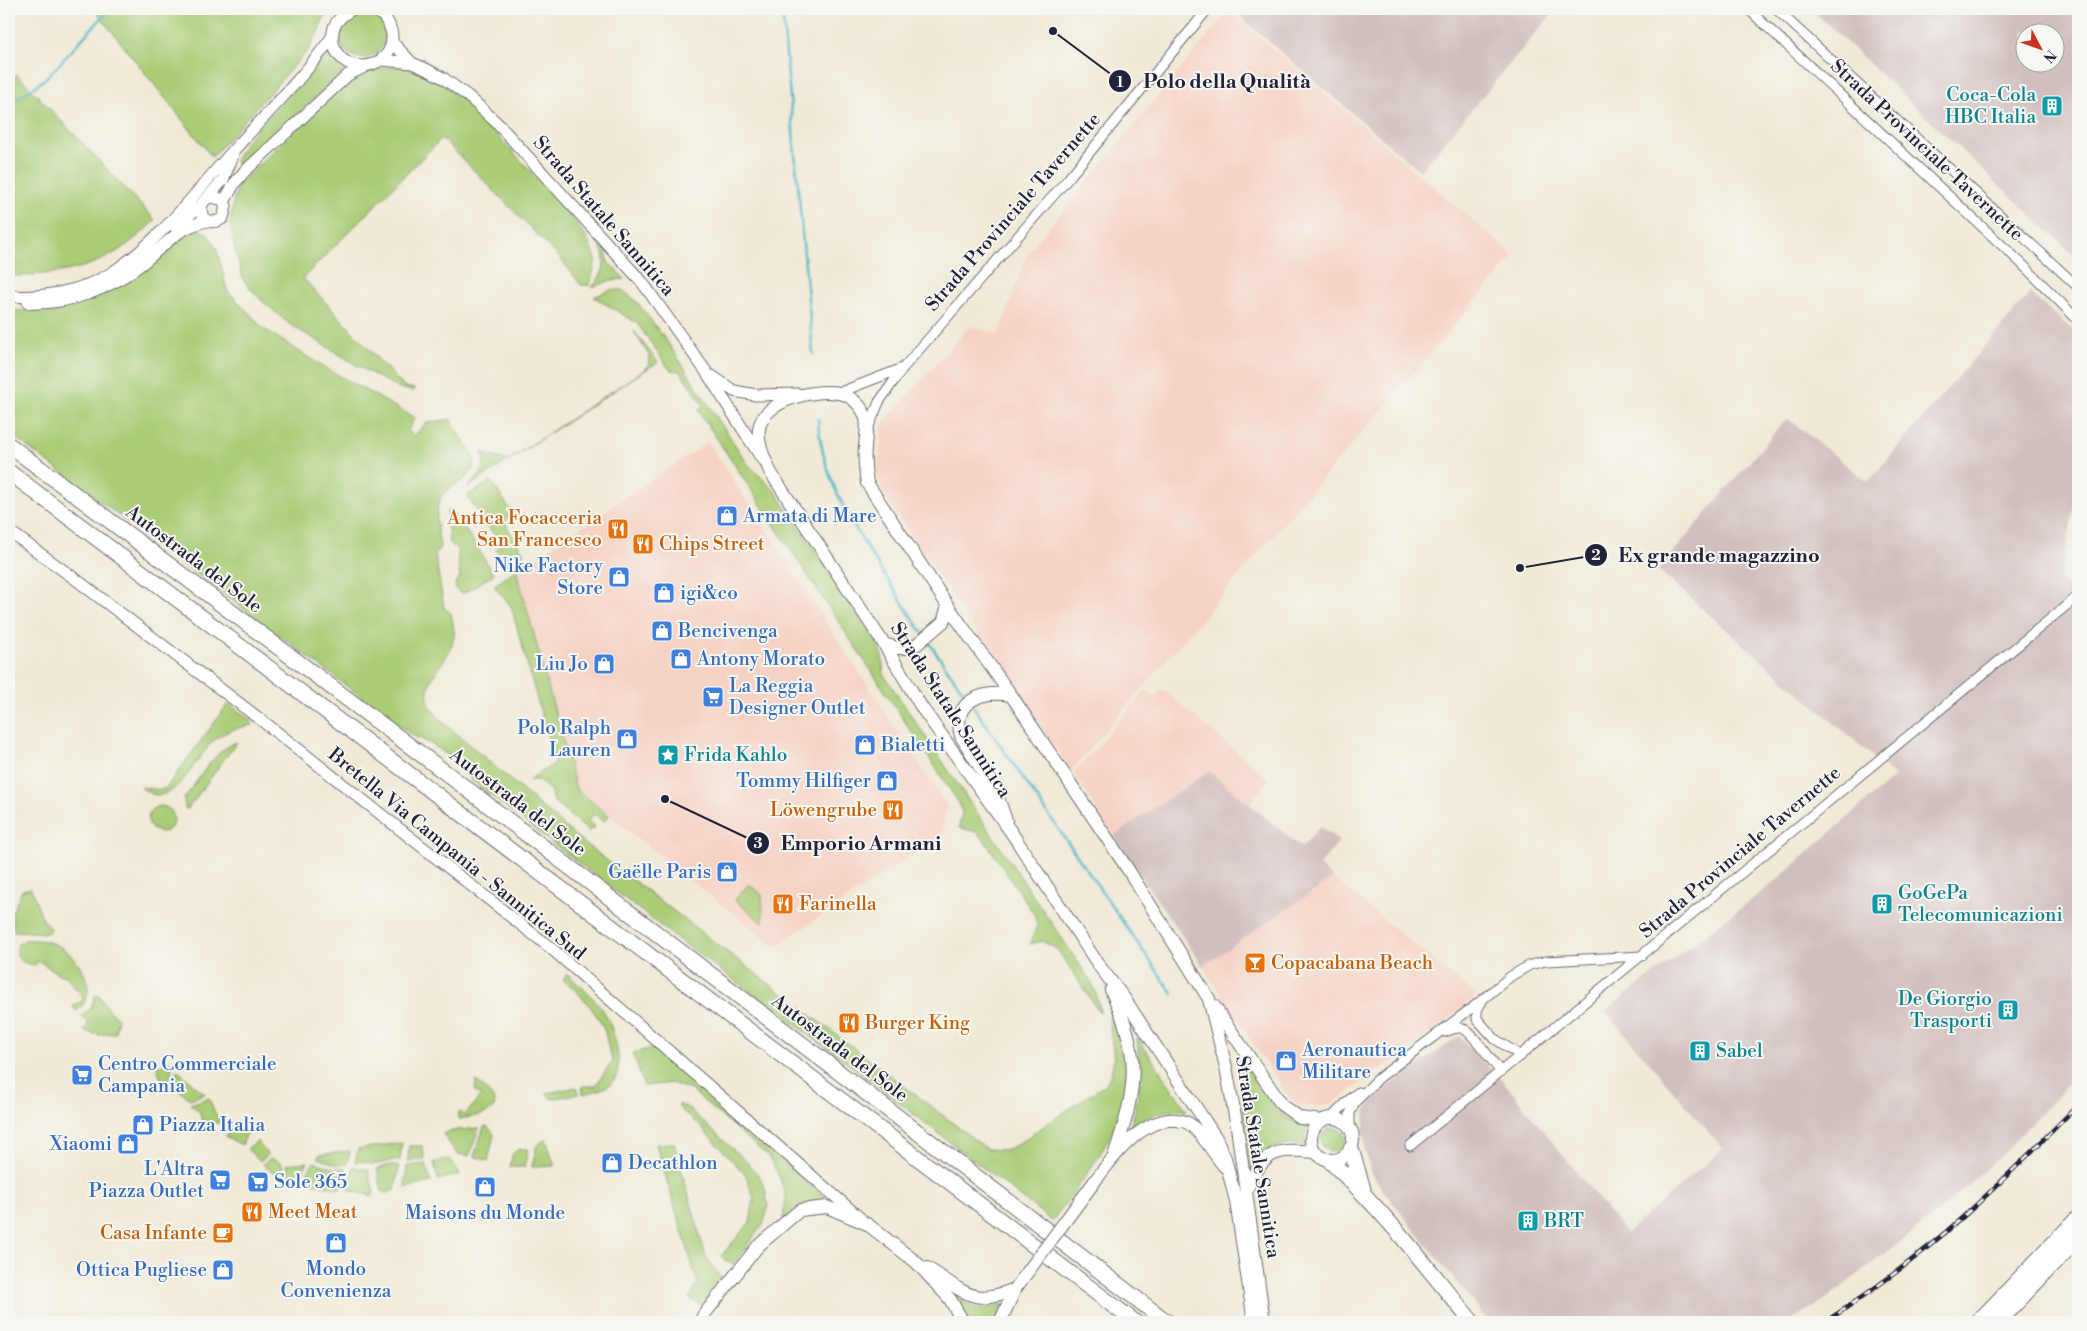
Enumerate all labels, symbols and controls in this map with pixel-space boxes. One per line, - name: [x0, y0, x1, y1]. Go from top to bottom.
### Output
- north arrow: [2014, 22, 2064, 72]
- text: N: [2039, 46, 2059, 66]
- street label: Strada Provinciale Tavernette: [1825, 54, 2029, 246]
- callout: Polo della Qualità: [1108, 64, 1320, 99]
- text: Polo della Qualità: [1143, 70, 1311, 95]
- text: 1: [1116, 73, 1124, 92]
- place label: Coca-Cola HBC Italia: [1945, 83, 2036, 129]
- building icon: Coca-Cola HBC Italia: [2040, 94, 2064, 118]
- street label: Strada Provinciale Tavernette: [920, 108, 1106, 316]
- street label: Strada Statale Sannitica: [528, 131, 680, 301]
- street label: Autostrada del Sole: [120, 499, 267, 618]
- shop icon: Armata di Mare: [715, 504, 739, 528]
- place label: Armata di Mare: [742, 504, 876, 528]
- place label: Antica Focacceria San Francesco: [446, 506, 602, 552]
- restaurant icon: Antica Focacceria San Francesco: [606, 517, 630, 541]
- restaurant icon: Chips Street: [631, 532, 655, 556]
- place label: Chips Street: [659, 532, 765, 556]
- callout: Ex grande magazzino: [1584, 537, 1830, 572]
- text: Ex grande magazzino: [1618, 544, 1820, 569]
- text: 2: [1591, 546, 1601, 565]
- place label: Nike Factory Store: [494, 554, 604, 600]
- shop icon: Nike Factory Store: [607, 565, 631, 589]
- shop icon: igi&co: [652, 581, 676, 605]
- place label: igi&co: [680, 581, 738, 605]
- street label: Strada Statale Sannitica: [885, 618, 1017, 803]
- shop icon: Bencivenga: [650, 619, 674, 643]
- place label: Bencivenga: [677, 619, 778, 643]
- shop icon: Antony Morato: [669, 647, 693, 671]
- place label: Antony Morato: [696, 647, 825, 671]
- place label: Liu Jo: [536, 652, 588, 676]
- shop icon: Liu Jo: [592, 652, 616, 676]
- place label: La Reggia Designer Outlet: [729, 674, 866, 720]
- supermarket icon: La Reggia Designer Outlet: [701, 685, 725, 709]
- place label: Polo Ralph Lauren: [517, 716, 611, 762]
- shop icon: Polo Ralph Lauren: [615, 727, 639, 751]
- shop icon: Bialetti: [853, 733, 877, 757]
- place label: Bialetti: [880, 733, 945, 757]
- street label: Bretella Via Campania - Sannitica Sud: [323, 742, 591, 966]
- street label: Autostrada del Sole: [444, 742, 591, 861]
- place icon: Frida Kahlo: [656, 743, 680, 767]
- place label: Frida Kahlo: [684, 743, 787, 767]
- street label: Strada Provinciale Tavernette: [1634, 761, 1846, 943]
- place label: Tommy Hilfiger: [736, 769, 871, 793]
- shop icon: Tommy Hilfiger: [875, 769, 899, 793]
- place label: Löwengrube: [770, 798, 877, 822]
- restaurant icon: Löwengrube: [881, 798, 905, 822]
- callout: Emporio Armani: [745, 826, 951, 861]
- text: Emporio Armani: [781, 832, 942, 857]
- text: 3: [753, 834, 763, 853]
- place label: Gaëlle Paris: [608, 860, 711, 884]
- shop icon: Gaëlle Paris: [715, 860, 739, 884]
- place label: GoGePa Telecomunicazioni: [1898, 881, 2063, 927]
- restaurant icon: Farinella: [771, 892, 795, 916]
- place label: Farinella: [799, 892, 877, 916]
- building icon: GoGePa Telecomunicazioni: [1870, 892, 1894, 916]
- bar icon: Copacabana Beach: [1243, 951, 1267, 975]
- place label: Copacabana Beach: [1271, 951, 1433, 975]
- place label: De Giorgio Trasporti: [1898, 987, 1992, 1033]
- street label: Autostrada del Sole: [766, 988, 913, 1107]
- building icon: De Giorgio Trasporti: [1996, 998, 2020, 1022]
- restaurant icon: Burger King: [837, 1011, 861, 1035]
- place label: Burger King: [864, 1011, 970, 1035]
- place label: Aeronautica Militare: [1301, 1038, 1407, 1084]
- building icon: Sabel: [1688, 1039, 1712, 1063]
- place label: Sabel: [1716, 1039, 1763, 1063]
- shop icon: Aeronautica Militare: [1274, 1049, 1298, 1073]
- place label: Centro Commerciale Campania: [98, 1052, 277, 1098]
- street label: Strada Statale Sannitica: [1230, 1054, 1286, 1260]
- supermarket icon: Centro Commerciale Campania: [70, 1063, 94, 1087]
- shop icon: Piazza Italia: [131, 1113, 155, 1137]
- place label: Piazza Italia: [159, 1113, 265, 1137]
- place label: Xiaomi: [49, 1132, 112, 1156]
- shop icon: Xiaomi: [116, 1132, 140, 1156]
- shop icon: Decathlon: [600, 1151, 624, 1175]
- place label: Decathlon: [628, 1151, 717, 1175]
- place label: L'Altra Piazza Outlet: [89, 1157, 204, 1203]
- supermarket icon: L'Altra Piazza Outlet: [208, 1168, 232, 1192]
- supermarket icon: Sole 365: [246, 1170, 270, 1194]
- place label: Sole 365: [274, 1170, 347, 1194]
- shop icon: Maisons du Monde: [473, 1175, 497, 1199]
- restaurant icon: Meet Meat: [240, 1200, 264, 1224]
- place label: Meet Meat: [268, 1200, 358, 1224]
- place label: Maisons du Monde: [405, 1201, 565, 1225]
- building icon: BRT: [1516, 1209, 1540, 1233]
- place label: BRT: [1543, 1209, 1584, 1233]
- place label: Casa Infante: [100, 1221, 207, 1245]
- cafe icon: Casa Infante: [211, 1221, 235, 1245]
- shop icon: Mondo Convenienza: [324, 1231, 348, 1255]
- place label: Mondo Convenienza: [281, 1257, 392, 1303]
- place label: Ottica Pugliese: [76, 1258, 207, 1282]
- shop icon: Ottica Pugliese: [211, 1258, 235, 1282]

